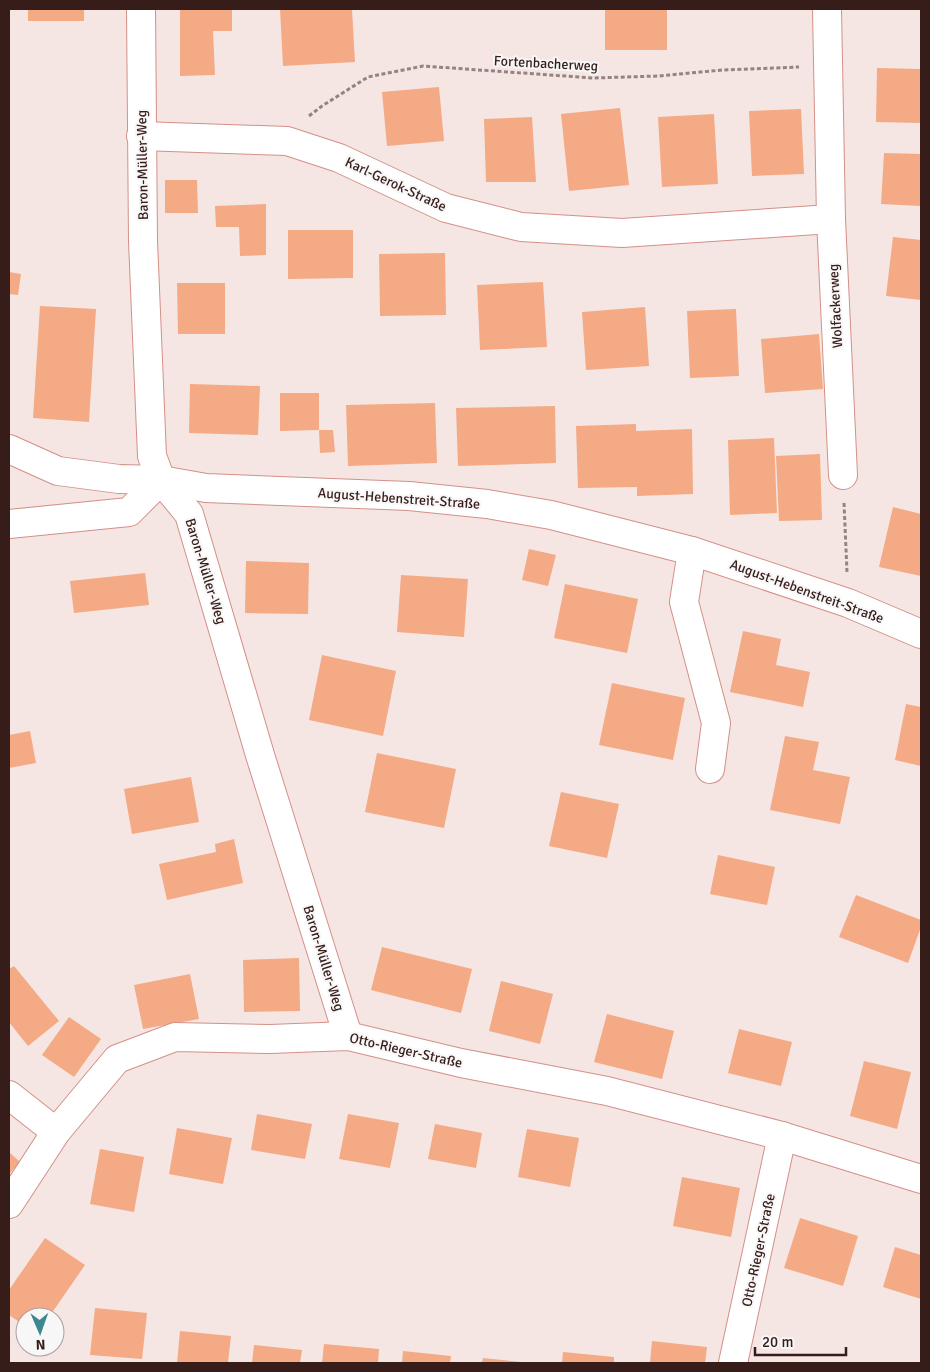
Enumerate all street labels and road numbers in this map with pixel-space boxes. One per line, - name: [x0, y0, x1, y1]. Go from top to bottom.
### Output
- street label: Fortenbacherweg: [493, 52, 599, 75]
- street label: Baron-Müller-Weg: [133, 110, 152, 220]
- street label: Karl-Gerok-Straße: [342, 154, 449, 215]
- street label: Wolfackerweg: [825, 263, 846, 349]
- street label: August-Hebenstreit-Straße: [317, 484, 481, 513]
- street label: Baron-Müller-Weg: [181, 516, 230, 626]
- street label: August-Hebenstreit-Straße: [728, 556, 886, 627]
- street label: Baron-Müller-Weg: [299, 903, 348, 1013]
- street label: Otto-Rieger-Straße: [348, 1029, 464, 1072]
- street label: Otto-Rieger-Straße: [738, 1192, 779, 1308]

